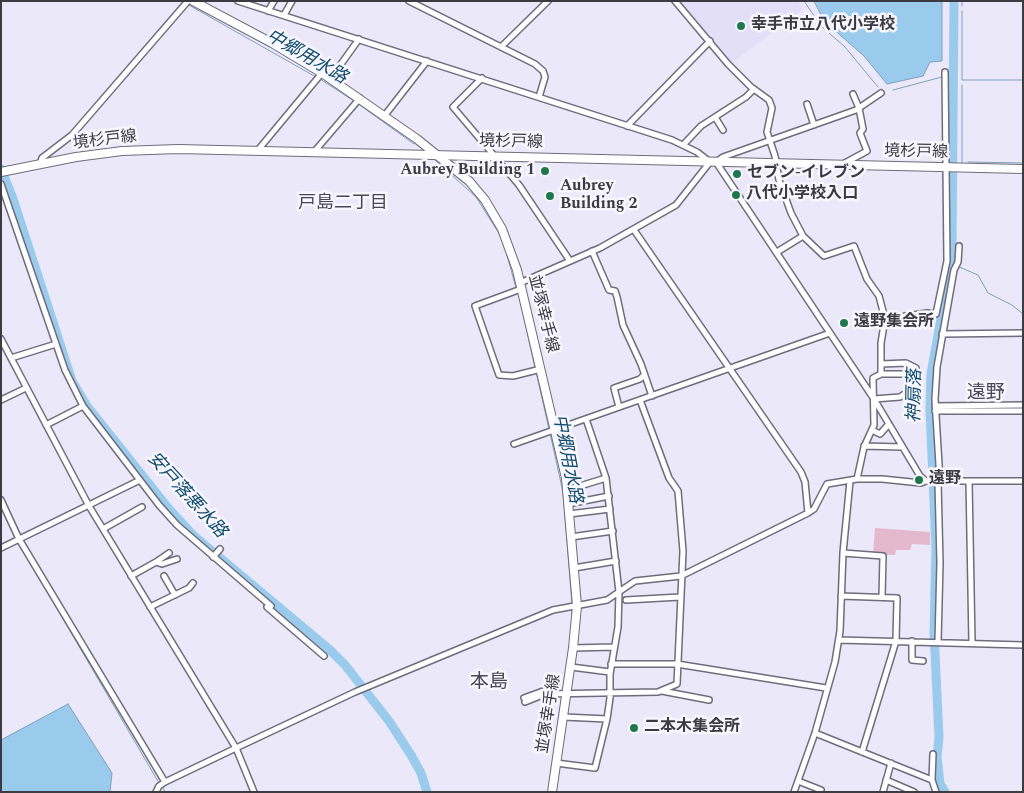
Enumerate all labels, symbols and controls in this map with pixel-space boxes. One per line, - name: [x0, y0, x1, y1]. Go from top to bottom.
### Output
- place label: 幸手市立八代小学校: [751, 16, 895, 36]
- marker: 幸手市立八代小学校: [735, 20, 747, 32]
- water label: 中郷用水路: [262, 26, 350, 90]
- street label: 境杉戸線: [72, 128, 138, 154]
- street label: 境杉戸線: [479, 133, 543, 153]
- street label: 境杉戸線: [884, 143, 948, 163]
- place label: Aubrey Building 1: [400, 161, 535, 181]
- place label: セブン-イレブン: [747, 164, 865, 184]
- marker: Aubrey Building 1: [539, 165, 551, 177]
- marker: セブン-イレブン: [731, 168, 743, 180]
- place label: Aubrey Building 2: [560, 177, 637, 215]
- place label: 八代小学校入口: [746, 185, 858, 205]
- marker: 八代小学校入口: [730, 189, 742, 201]
- marker: Aubrey Building 2: [544, 190, 556, 202]
- district label: 戸島二丁目: [298, 193, 388, 215]
- street label: 並塚幸手線: [523, 273, 561, 355]
- place label: 遠野集会所: [854, 313, 934, 333]
- marker: 遠野集会所: [838, 317, 850, 329]
- water label: 神扇落: [905, 369, 927, 423]
- district label: 遠野: [967, 383, 1005, 405]
- water label: 中郷用水路: [547, 413, 585, 505]
- water label: 安戸落悪水路: [142, 449, 230, 543]
- place label: 遠野: [929, 470, 961, 490]
- marker: 遠野: [913, 474, 925, 486]
- district label: 本島: [470, 672, 508, 694]
- street label: 並塚幸手線: [534, 673, 566, 755]
- place label: 二本木集会所: [644, 718, 740, 738]
- marker: 二本木集会所: [628, 722, 640, 734]

